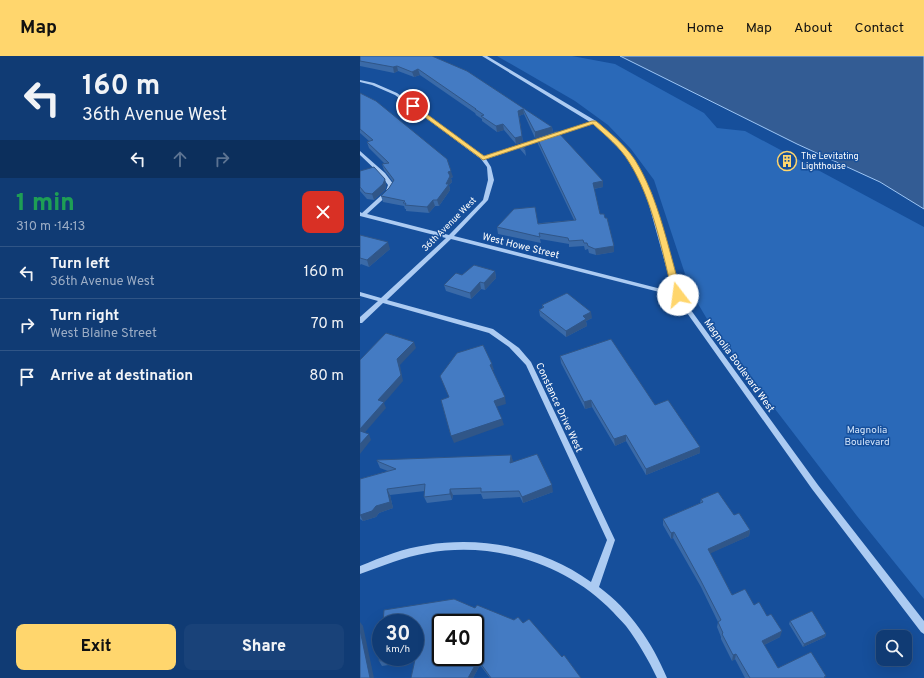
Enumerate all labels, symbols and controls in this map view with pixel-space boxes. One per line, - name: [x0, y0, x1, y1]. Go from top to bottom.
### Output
- text: Map: [20, 16, 57, 40]
- text: Home: [687, 20, 724, 37]
- text: Map: [746, 20, 772, 37]
- text: About: [794, 20, 833, 37]
- text: Contact: [855, 20, 904, 37]
- text: 160 m: [82, 69, 160, 105]
- icon: left: [16, 72, 68, 124]
- pin: [396, 89, 430, 123]
- icon: arrive: [402, 95, 424, 117]
- text: 36th Avenue West: [82, 104, 227, 127]
- icon: left: [127, 148, 149, 170]
- icon: ahead: [169, 148, 191, 170]
- icon: right: [211, 148, 233, 170]
- building icon: The Levitating Lighthouse: [776, 150, 798, 172]
- place label: The Levitating Lighthouse: [801, 151, 859, 172]
- text: 1 min: [16, 189, 75, 219]
- button: close: [302, 191, 344, 233]
- street label: 36th Avenue West: [420, 195, 479, 254]
- text: 310 m · 14:13: [16, 219, 85, 235]
- street label: West Howe Street: [481, 231, 561, 262]
- text: Turn left: [50, 255, 110, 274]
- icon: left: [16, 262, 38, 284]
- text: 160 m: [304, 263, 344, 282]
- text: 36th Avenue West: [50, 274, 155, 290]
- position arrow: [657, 274, 699, 316]
- text: Turn right: [50, 307, 119, 326]
- icon: right: [16, 314, 38, 336]
- text: 70 m: [311, 315, 344, 334]
- street label: Magnolia Boulevard West: [701, 317, 777, 415]
- text: West Blaine Street: [50, 326, 157, 342]
- street label: Constance Drive West: [532, 361, 585, 455]
- icon: arrive: [16, 366, 38, 388]
- text: Arrive at destination: [50, 367, 193, 386]
- text: 80 m: [309, 367, 344, 386]
- park label: Magnolia Boulevard: [844, 424, 890, 449]
- speed limit sign: 40: [432, 614, 484, 666]
- text: 30: [386, 622, 410, 648]
- button: Exit: [16, 624, 176, 670]
- button: Share: [184, 624, 344, 670]
- map controls: [876, 630, 912, 666]
- button: search: [876, 630, 912, 666]
- text: km/h: [386, 643, 410, 656]

